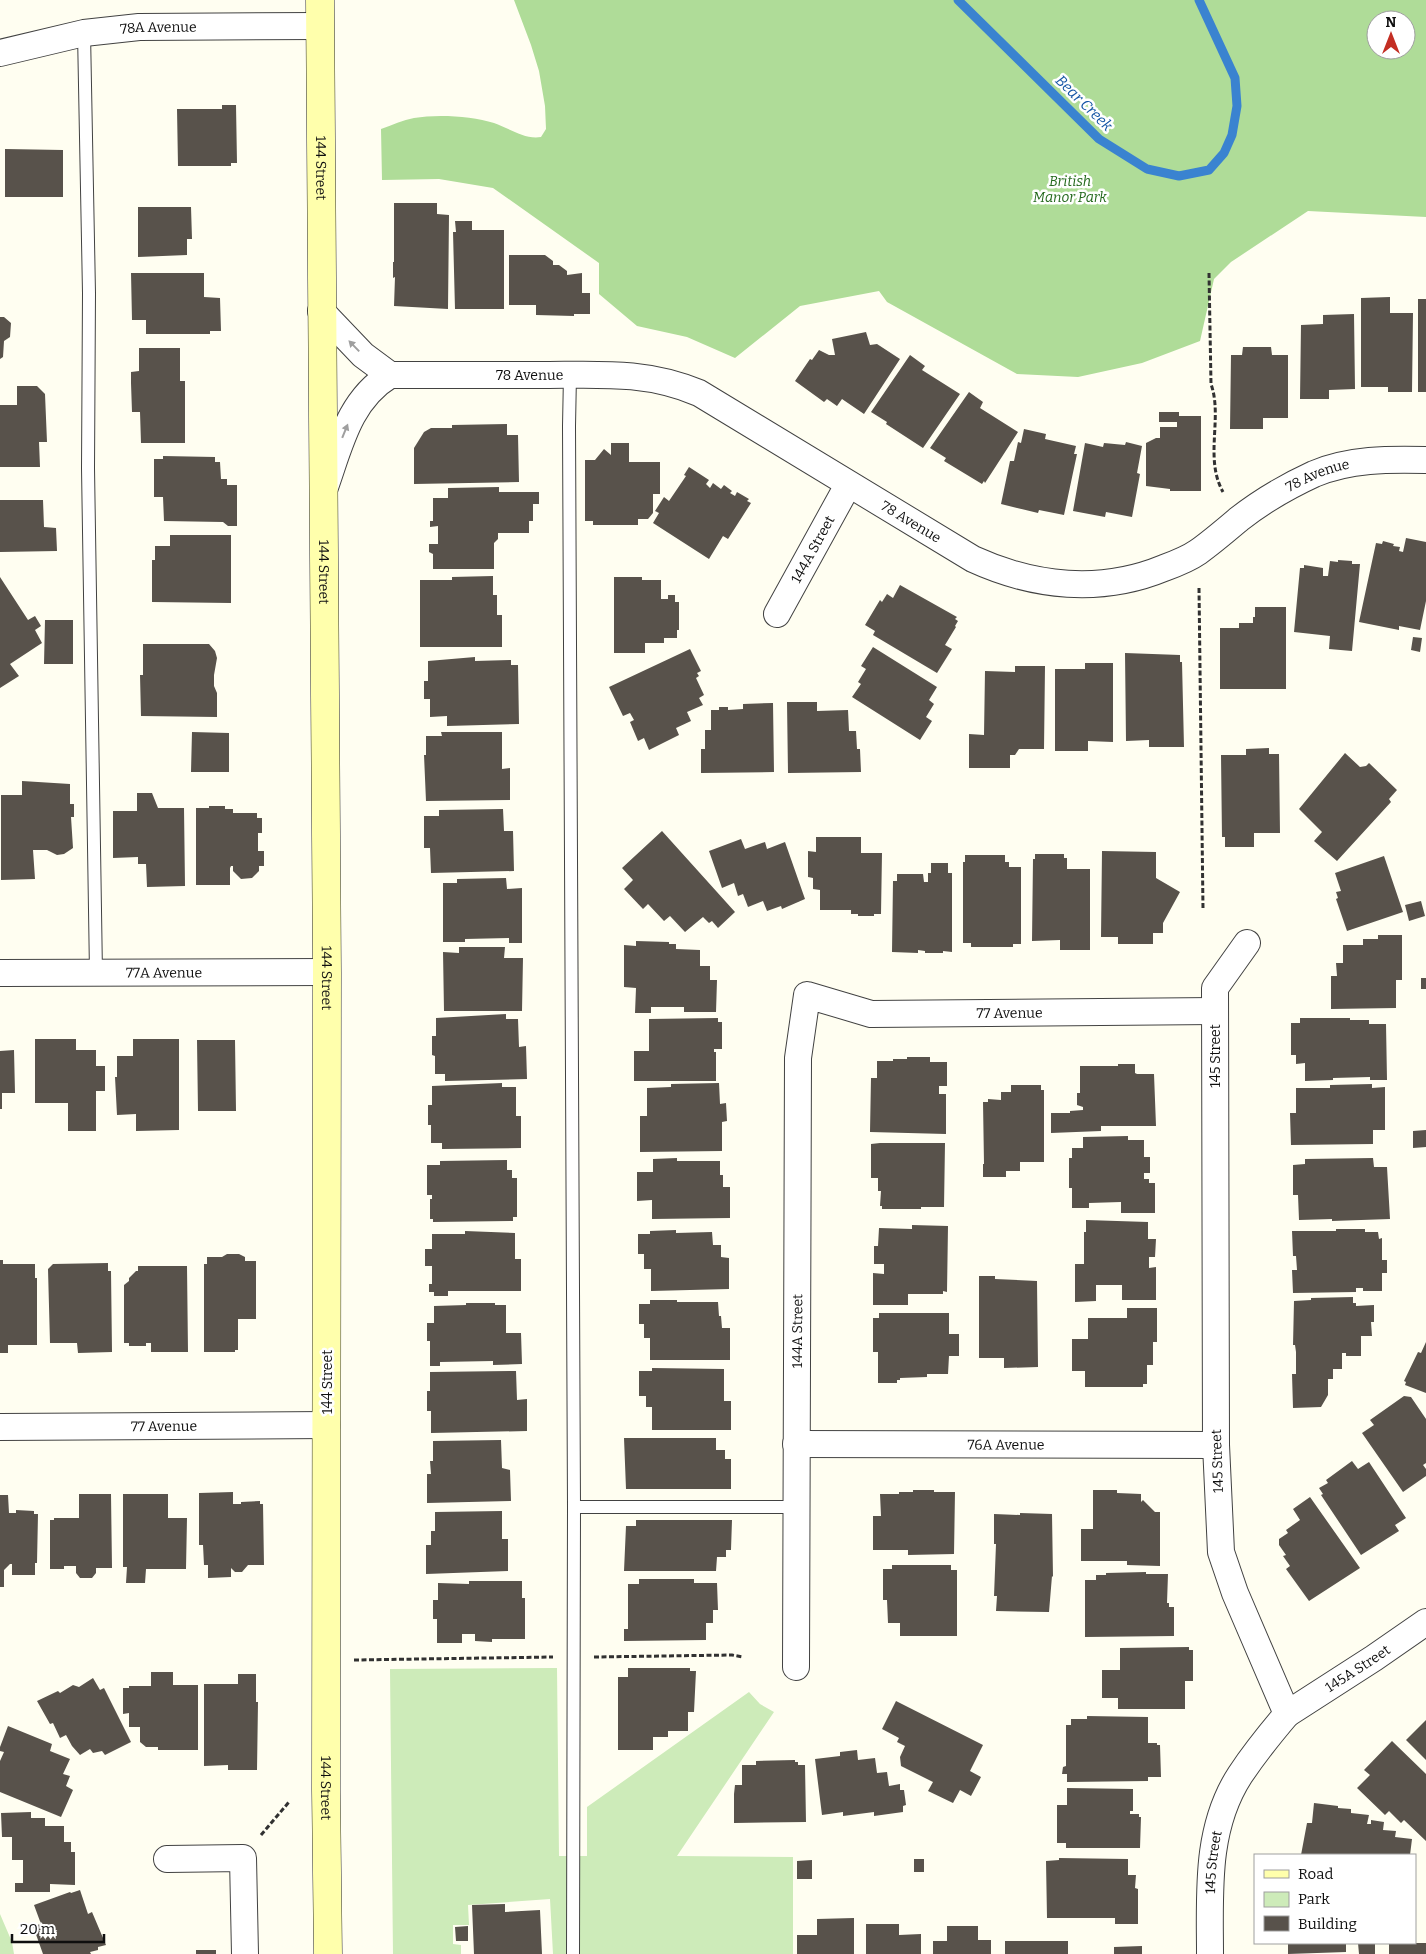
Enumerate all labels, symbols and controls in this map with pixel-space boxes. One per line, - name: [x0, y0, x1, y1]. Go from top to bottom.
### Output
- north arrow: [1366, 10, 1416, 60]
- text: N: [1386, 14, 1397, 31]
- street label: 78A Avenue: [119, 19, 197, 38]
- water label: Bear Creek: [1052, 71, 1117, 135]
- street label: 144 Street: [312, 136, 329, 200]
- park label: British Manor Park: [1033, 173, 1107, 206]
- one-way arrow: [348, 340, 360, 352]
- street label: 78 Avenue: [496, 367, 564, 384]
- one-way arrow: [342, 424, 350, 438]
- street label: 78 Avenue: [1283, 456, 1351, 496]
- street label: 78 Avenue: [878, 497, 944, 547]
- street label: 144A Street: [788, 513, 839, 586]
- street label: 144 Street: [315, 540, 332, 604]
- street label: 144 Street: [318, 946, 335, 1010]
- street label: 77A Avenue: [126, 964, 202, 982]
- street label: 77 Avenue: [976, 1005, 1043, 1022]
- street label: 145 Street: [1207, 1024, 1224, 1088]
- street label: 144A Street: [789, 1294, 806, 1368]
- street label: 144 Street: [319, 1350, 336, 1414]
- street label: 77 Avenue: [131, 1418, 197, 1435]
- street label: 145 Street: [1208, 1429, 1227, 1493]
- street label: 76A Avenue: [967, 1436, 1045, 1454]
- street label: 145A Street: [1322, 1642, 1393, 1696]
- street label: 144 Street: [317, 1756, 334, 1820]
- street label: 145 Street: [1202, 1829, 1226, 1894]
- legend: [1254, 1854, 1416, 1944]
- text: Road: [1298, 1865, 1333, 1883]
- text: Park: [1298, 1890, 1330, 1908]
- scale bar: [12, 1912, 105, 1944]
- text: Building: [1298, 1915, 1357, 1933]
- text: 20 m: [20, 1920, 56, 1938]

